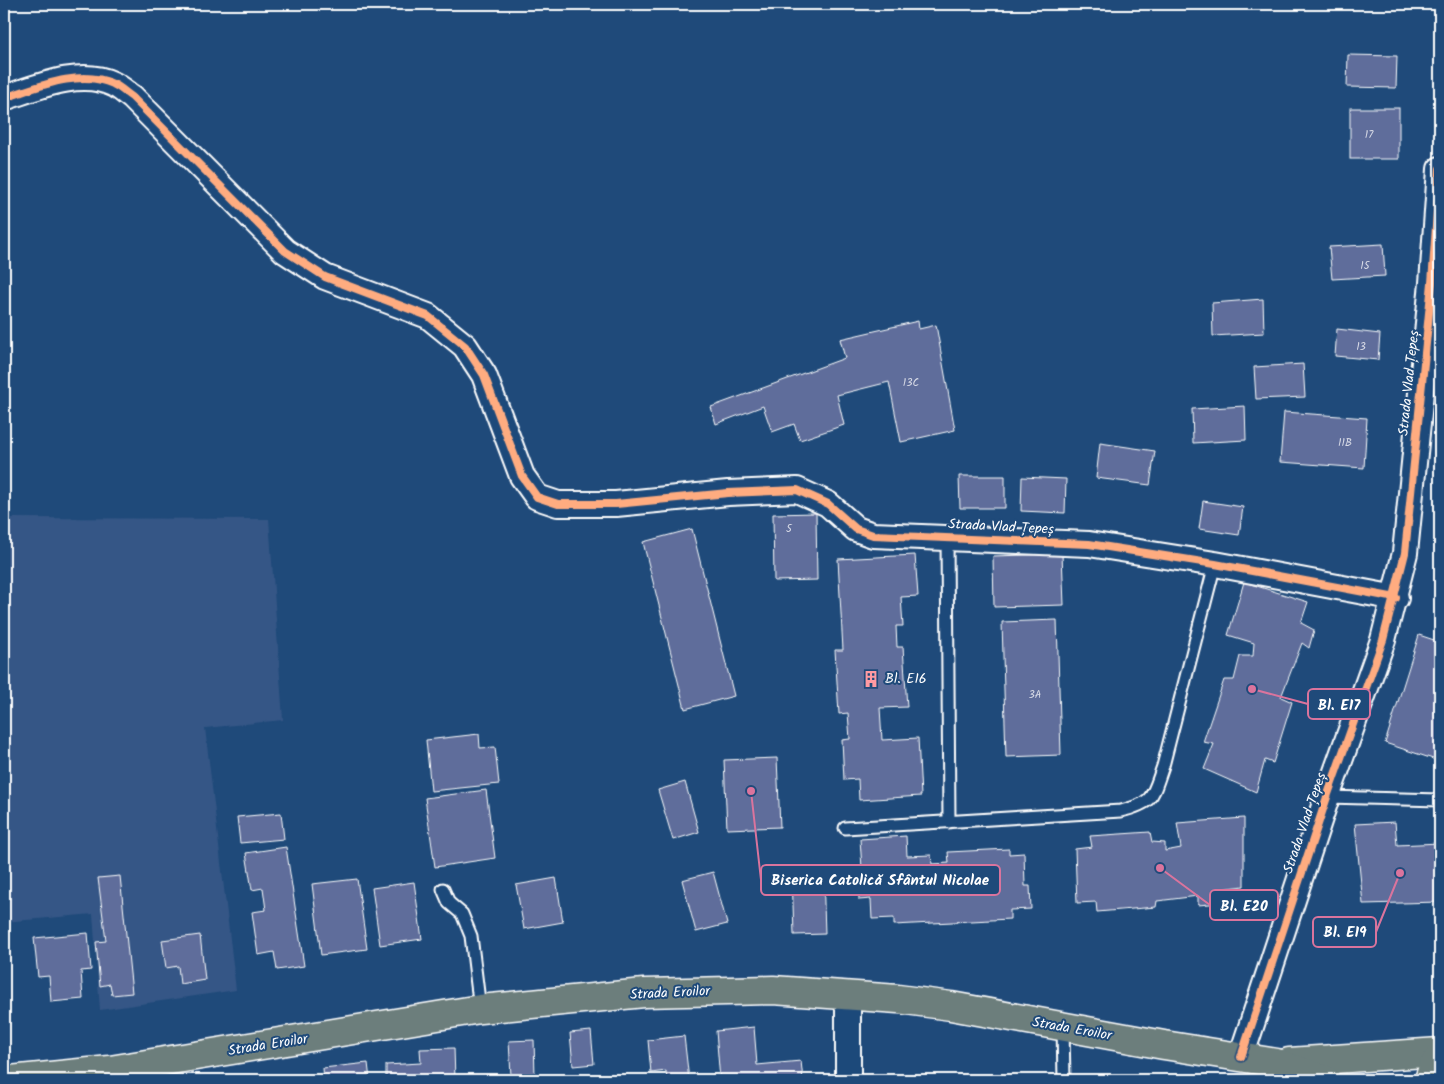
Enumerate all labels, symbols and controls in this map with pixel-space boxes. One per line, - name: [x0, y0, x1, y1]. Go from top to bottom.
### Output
- house number: 17: [1365, 126, 1374, 144]
- house number: 15: [1360, 257, 1371, 275]
- street label: Strada Vlad Țepeș: [1393, 329, 1425, 437]
- house number: 13: [1356, 338, 1366, 356]
- house number: 13C: [903, 374, 920, 392]
- house number: 11B: [1338, 434, 1352, 452]
- street label: Strada Vlad Țepeș: [948, 513, 1054, 541]
- house number: 5: [786, 520, 793, 538]
- place label: Bl. E16: [885, 668, 927, 690]
- building icon: Bl. E16: [861, 669, 881, 689]
- house number: 3A: [1029, 686, 1042, 704]
- callout: Bl. E17: [1308, 689, 1370, 719]
- text: Bl. E17: [1318, 694, 1361, 718]
- street label: Strada Vlad Țepeș: [1277, 769, 1333, 877]
- callout: Biserica Catolică Sfântul Nicolae: [761, 865, 1000, 895]
- text: Biserica Catolică Sfântul Nicolae: [771, 869, 990, 893]
- callout: Bl. E20: [1210, 890, 1278, 920]
- text: Bl. E20: [1220, 895, 1268, 919]
- callout: Bl. E19: [1313, 917, 1376, 947]
- text: Bl. E19: [1323, 921, 1367, 945]
- street label: Strada Eroilor: [629, 980, 712, 1006]
- street label: Strada Eroilor: [1031, 1011, 1115, 1047]
- street label: Strada Eroilor: [227, 1028, 311, 1062]

